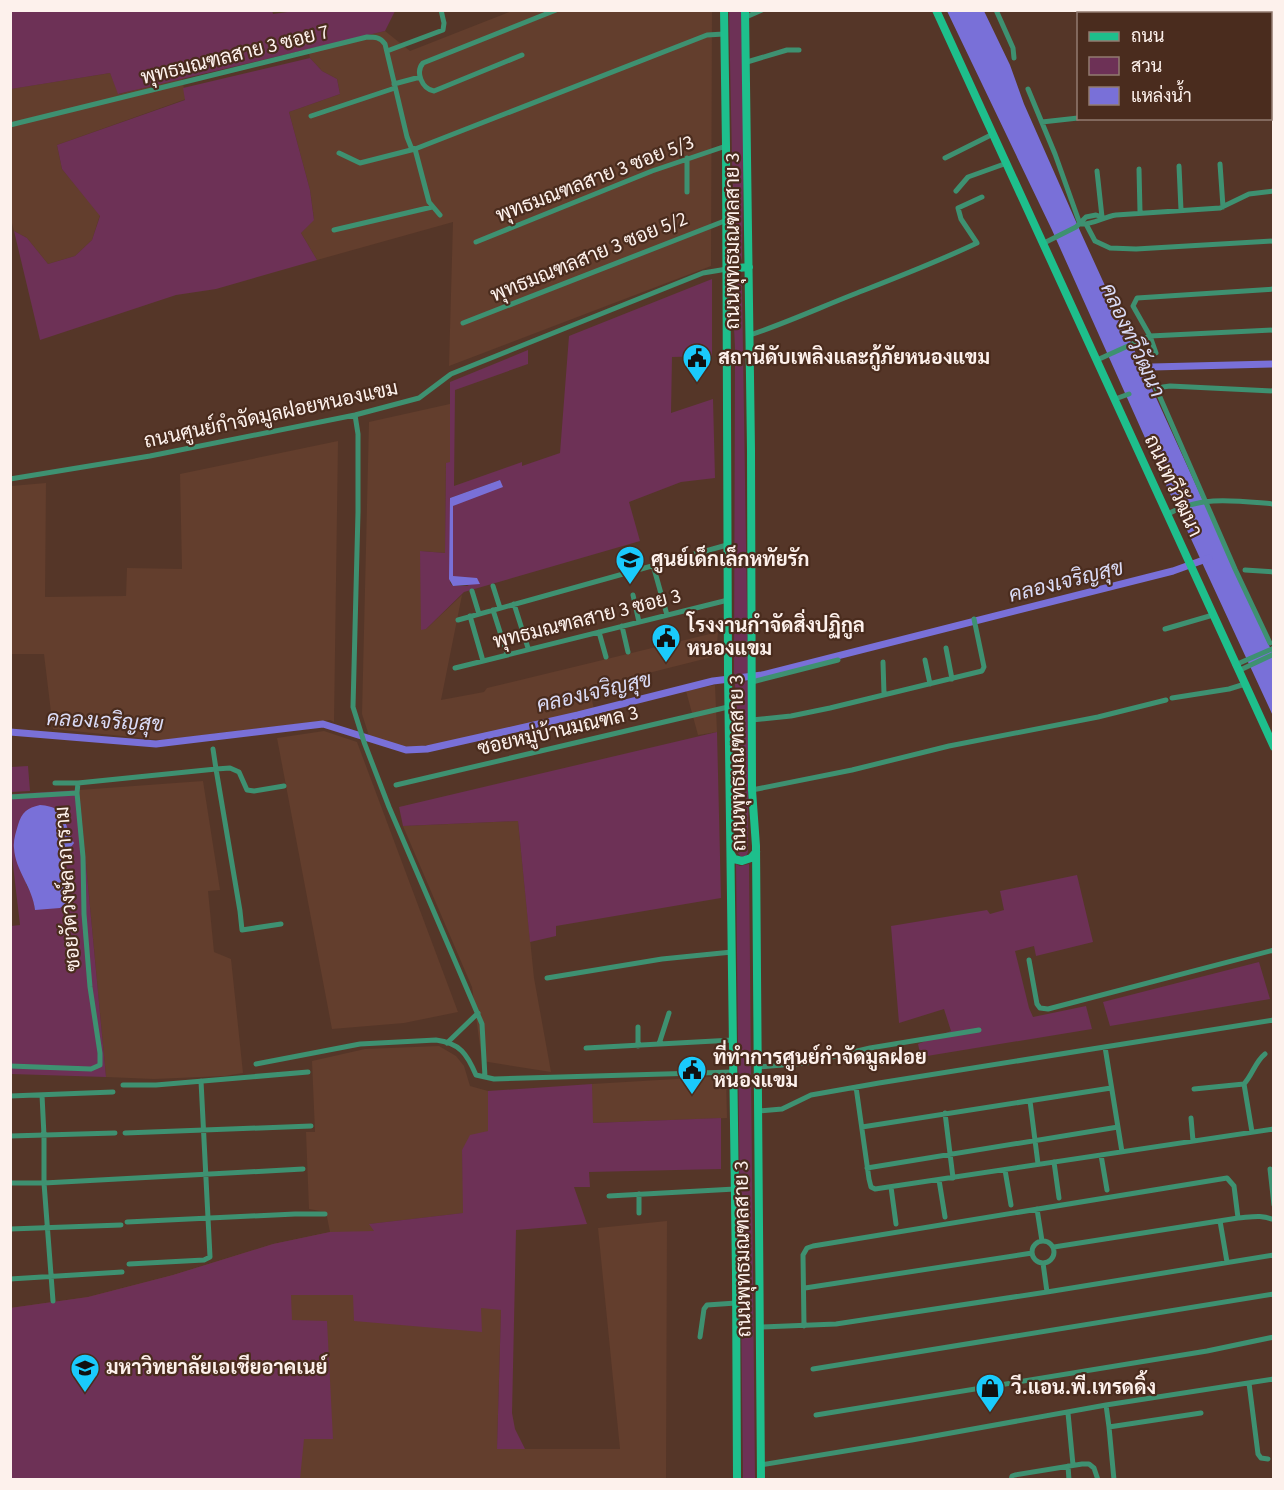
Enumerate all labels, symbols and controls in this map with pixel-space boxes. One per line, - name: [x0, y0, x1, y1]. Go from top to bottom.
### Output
- legend: [1077, 12, 1272, 120]
- street label: พุทธมณฑลสาย 3 ซอย 7: [138, 18, 332, 92]
- text: ถนน: [1131, 24, 1164, 49]
- text: สวน: [1131, 54, 1162, 79]
- text: แหล่งน้ำ: [1131, 80, 1192, 109]
- street label: พุทธมณฑลสาย 3 ซอย 5/3: [492, 128, 698, 230]
- street label: ถนนพุทธมณฑลสาย 3: [719, 153, 747, 329]
- street label: พุทธมณฑลสาย 3 ซอย 5/2: [486, 205, 692, 309]
- water label: คลองทวีวัฒนา: [1093, 278, 1173, 402]
- public building icon: สถานีดับเพลิงและกู้ภัยหนองแขม: [681, 342, 713, 384]
- place label: สถานีดับเพลิงและกู้ภัยหนองแขม: [718, 344, 990, 372]
- street label: ถนนศูนย์กำจัดมูลฝอยหนองแขม: [141, 373, 401, 456]
- street label: ถนนทวีวัฒนา: [1137, 430, 1209, 542]
- school or university icon: ศูนย์เด็กเล็กหทัยรัก: [614, 544, 646, 586]
- place label: ศูนย์เด็กเล็กหทัยรัก: [651, 545, 810, 574]
- water label: คลองเจริญสุข: [1006, 552, 1127, 610]
- street label: พุทธมณฑลสาย 3 ซอย 3: [490, 582, 684, 656]
- place label: โรงงานกำจัดสิ่งปฏิกูล หนองแขม: [686, 609, 865, 663]
- public building icon: โรงงานกำจัดสิ่งปฏิกูล หนองแขม: [650, 622, 682, 664]
- water label: คลองเจริญสุข: [534, 664, 655, 720]
- street label: ถนนพุทธมณฑลสาย 3: [722, 674, 754, 852]
- street label: ซอยหมู่บ้านมณฑล 3: [475, 699, 641, 763]
- water label: คลองเจริญสุข: [46, 703, 165, 739]
- street label: ซอยวัดวงษ์ลาภาราม: [47, 806, 88, 973]
- place label: ที่ทำการศูนย์กำจัดมูลฝอย หนองแขม: [713, 1040, 927, 1095]
- public building icon: ที่ทำการศูนย์กำจัดมูลฝอย หนองแขม: [676, 1054, 708, 1096]
- street label: ถนนพุทธมณฑลสาย 3: [727, 1160, 759, 1338]
- school or university icon: มหาวิทยาลัยเอเชียอาคเนย์: [69, 1352, 101, 1394]
- place label: มหาวิทยาลัยเอเชียอาคเนย์: [106, 1354, 328, 1382]
- place label: วี.แอน.พี.เทรดดิ้ง: [1011, 1370, 1156, 1402]
- shop icon: วี.แอน.พี.เทรดดิ้ง: [974, 1372, 1006, 1414]

